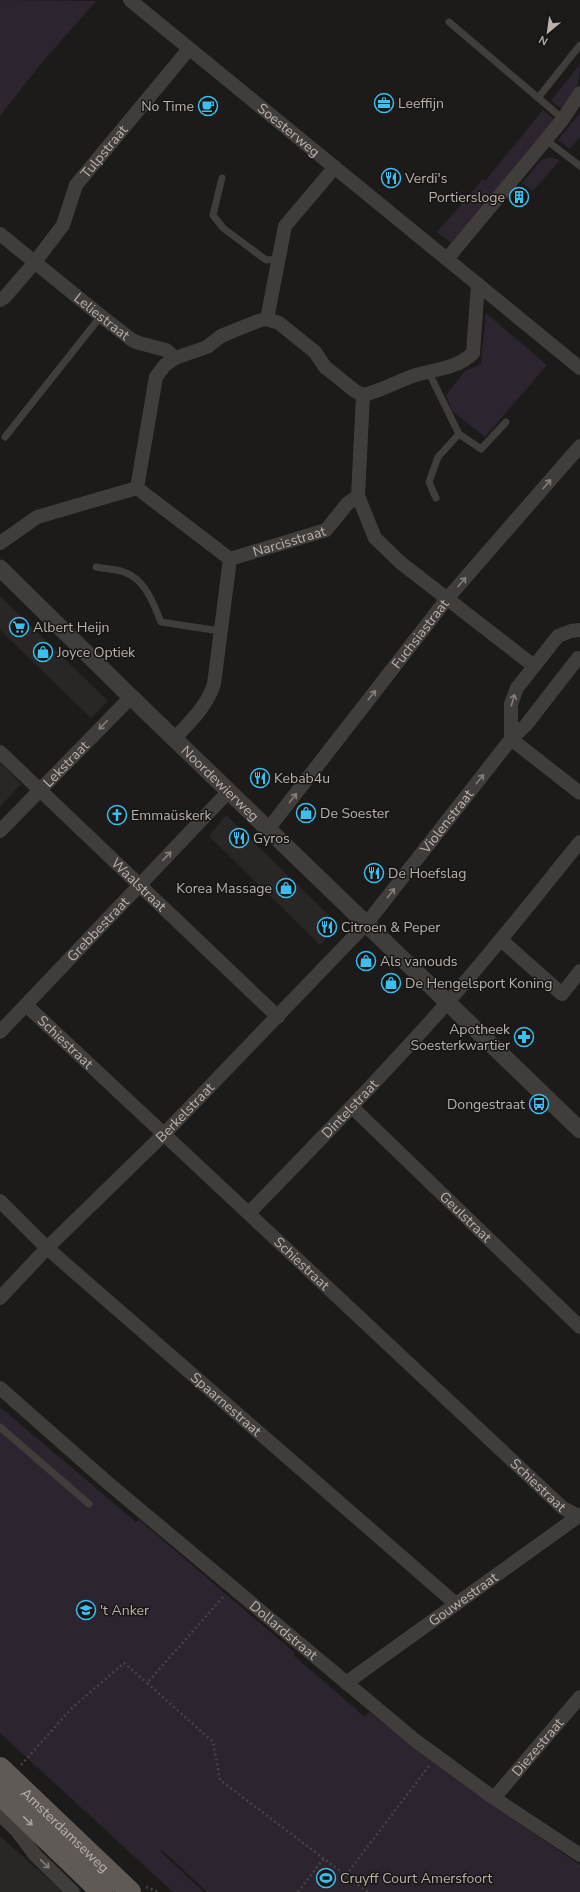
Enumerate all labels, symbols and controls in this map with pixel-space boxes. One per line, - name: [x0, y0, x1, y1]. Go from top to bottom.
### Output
- north arrow: [528, 12, 568, 52]
- text: N: [536, 32, 551, 49]
- office icon: Leeffijn: [373, 92, 395, 114]
- place label: Leeffijn: [398, 94, 444, 113]
- cafe icon: No Time: [197, 95, 219, 117]
- place label: No Time: [141, 97, 194, 116]
- street label: Soesterweg: [253, 98, 324, 161]
- street label: Tulpstraat: [76, 121, 132, 182]
- restaurant icon: Verdi's: [380, 167, 402, 189]
- place label: Verdi's: [404, 169, 448, 188]
- building icon: Portiersloge: [508, 186, 530, 208]
- place label: Portiersloge: [429, 188, 505, 207]
- street label: Leliestraat: [70, 288, 134, 344]
- one-way arrow: [542, 479, 552, 489]
- street label: Narcisstraat: [250, 521, 328, 561]
- one-way arrow: [457, 577, 466, 587]
- street label: Fuchsiastraat: [387, 595, 453, 672]
- supermarket icon: Albert Heijn: [8, 616, 30, 638]
- place label: Albert Heijn: [33, 618, 109, 637]
- shop icon: Joyce Optiek: [32, 641, 54, 663]
- place label: Joyce Optiek: [56, 643, 136, 662]
- one-way arrow: [368, 689, 377, 700]
- one-way arrow: [510, 694, 517, 707]
- one-way arrow: [98, 720, 108, 730]
- street label: Lekstraat: [39, 736, 93, 791]
- street label: Noordewierweg: [177, 741, 264, 825]
- restaurant icon: Kebab4u: [249, 767, 271, 789]
- place label: Kebab4u: [274, 769, 330, 788]
- one-way arrow: [475, 774, 484, 785]
- street label: Violenstraat: [415, 785, 478, 858]
- one-way arrow: [288, 792, 297, 803]
- shop icon: De Soester: [295, 802, 317, 824]
- church icon: Emmaüskerk: [106, 804, 128, 826]
- place label: De Soester: [320, 804, 389, 823]
- place label: Emmaüskerk: [131, 806, 212, 825]
- restaurant icon: Gyros: [228, 827, 250, 849]
- place label: Gyros: [253, 829, 290, 848]
- one-way arrow: [162, 851, 172, 861]
- street label: Waalstraat: [107, 854, 171, 916]
- restaurant icon: De Hoefslag: [363, 862, 385, 884]
- place label: De Hoefslag: [388, 864, 466, 883]
- shop icon: Korea Massage: [275, 877, 297, 899]
- place label: Korea Massage: [176, 879, 272, 898]
- one-way arrow: [387, 887, 395, 898]
- street label: Grebbestraat: [62, 892, 133, 966]
- restaurant icon: Citroen & Peper: [316, 916, 338, 938]
- place label: Citroen & Peper: [341, 918, 440, 937]
- shop icon: Als vanouds: [355, 950, 377, 972]
- place label: Als vanouds: [380, 952, 458, 971]
- shop icon: De Hengelsport Koning: [380, 972, 402, 994]
- place label: De Hengelsport Koning: [405, 974, 553, 993]
- street label: Schiestraat: [33, 1011, 98, 1073]
- place label: Apotheek Soesterkwartier: [410, 1020, 511, 1055]
- pharmacy icon: Apotheek Soesterkwartier: [513, 1026, 535, 1048]
- street label: Dintelstraat: [317, 1075, 382, 1142]
- street label: Berkelstraat: [151, 1078, 218, 1147]
- bus stop icon: Dongestraat: [528, 1093, 550, 1115]
- place label: Dongestraat: [447, 1095, 525, 1114]
- street label: Geulstraat: [435, 1187, 496, 1246]
- street label: Schiestraat: [270, 1233, 334, 1294]
- street label: Spaarnestraat: [187, 1368, 266, 1440]
- street label: Schiestraat: [506, 1454, 570, 1516]
- street label: Gouwestraat: [424, 1568, 502, 1630]
- street label: Dollardstraat: [246, 1596, 322, 1664]
- school or university icon: 't Anker: [75, 1599, 97, 1621]
- place label: 't Anker: [100, 1601, 149, 1620]
- street label: Diezestraat: [507, 1714, 568, 1780]
- street label: Amsterdamseweg: [17, 1784, 113, 1877]
- one-way arrow: [23, 1816, 33, 1826]
- one-way arrow: [40, 1859, 50, 1869]
- sports icon: Cruyff Court Amersfoort: [315, 1867, 337, 1889]
- place label: Cruyff Court Amersfoort: [340, 1869, 492, 1888]

